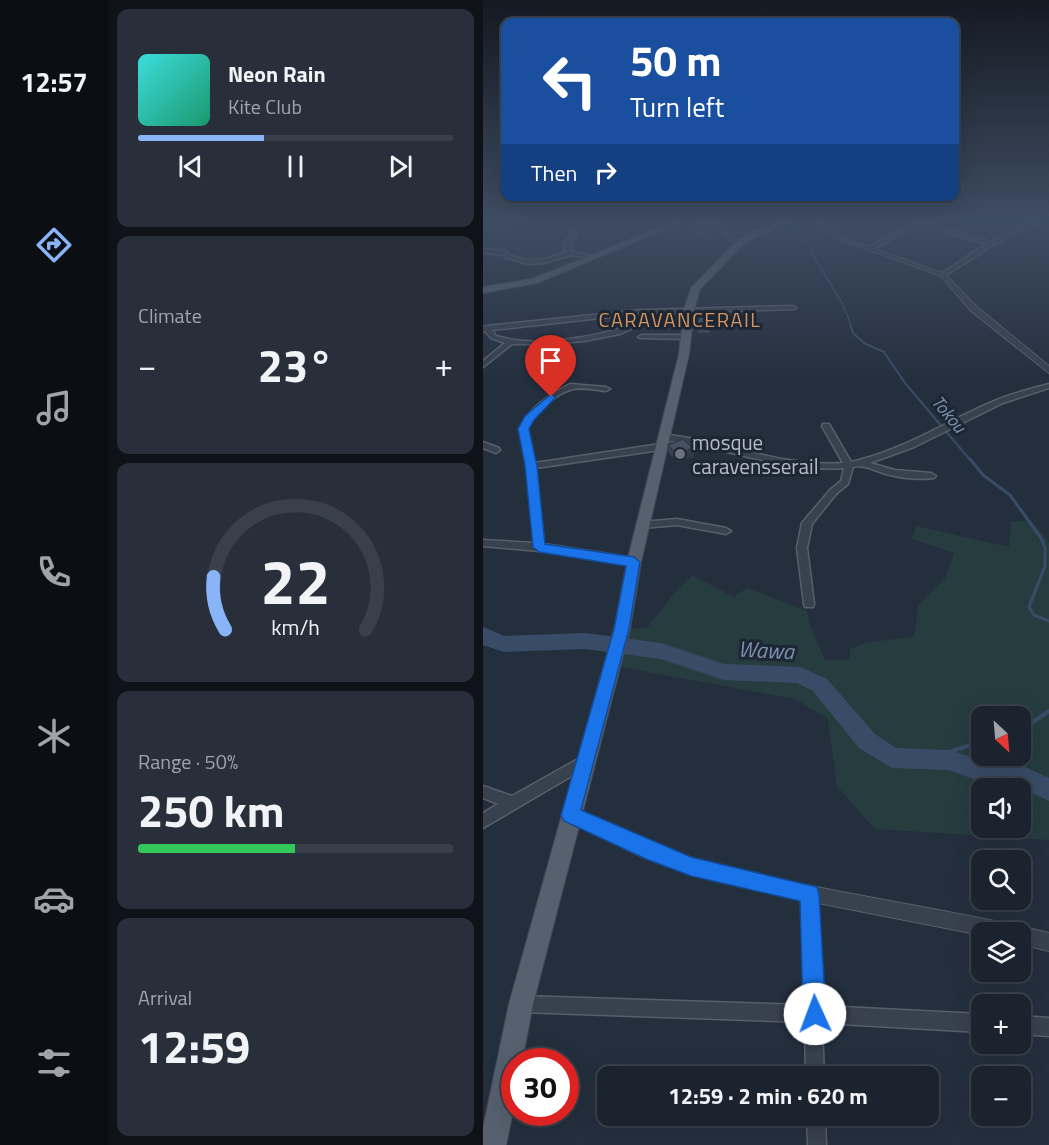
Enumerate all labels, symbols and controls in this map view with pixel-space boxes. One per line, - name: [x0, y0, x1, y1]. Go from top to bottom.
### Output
- text: 50 m: [630, 28, 722, 92]
- icon: left: [531, 42, 609, 120]
- text: Neon Rain: [228, 57, 326, 91]
- text: 12:57: [20, 61, 88, 102]
- text: Turn left: [630, 86, 724, 127]
- text: Kite Club: [228, 91, 302, 122]
- icon: previous: [174, 150, 207, 183]
- icon: pause: [279, 150, 312, 183]
- icon: next: [384, 150, 417, 183]
- text: Then: [531, 156, 577, 190]
- icon: right: [589, 156, 622, 189]
- icon: directions: [33, 224, 75, 266]
- text: Climate: [138, 300, 202, 331]
- district label: CARAVANCERAIL: [599, 304, 761, 335]
- text: 23°: [258, 331, 333, 399]
- pin: [525, 335, 576, 397]
- text: −: [138, 340, 156, 390]
- text: +: [435, 340, 453, 390]
- icon: arrive: [534, 344, 567, 377]
- icon: music: [33, 387, 75, 429]
- water label: Tokou: [925, 389, 973, 439]
- place label: mosque caravensserail: [692, 426, 819, 482]
- marker: mosque caravensserail: [673, 447, 687, 461]
- text: 22: [261, 533, 330, 628]
- icon: phone: [33, 551, 75, 593]
- text: km/h: [271, 611, 320, 643]
- water label: Wawa: [737, 632, 797, 669]
- north arrow: [971, 706, 1031, 766]
- map controls: [971, 706, 1031, 1126]
- icon: climate: [33, 715, 75, 757]
- text: Range · 50%: [138, 746, 238, 777]
- text: 250 km: [138, 776, 284, 844]
- button: sound: [971, 778, 1031, 838]
- button: search: [971, 850, 1031, 910]
- icon: car: [33, 878, 75, 920]
- button: layers: [971, 922, 1031, 982]
- text: Arrival: [138, 982, 192, 1013]
- position arrow: [783, 982, 847, 1046]
- button: +: [971, 994, 1031, 1054]
- text: 12:59: [138, 1012, 250, 1080]
- icon: filters: [33, 1042, 75, 1084]
- speed limit sign: 30: [501, 1048, 579, 1126]
- button: −: [971, 1066, 1031, 1126]
- text: 12:59 · 2 min · 620 m: [668, 1079, 868, 1113]

